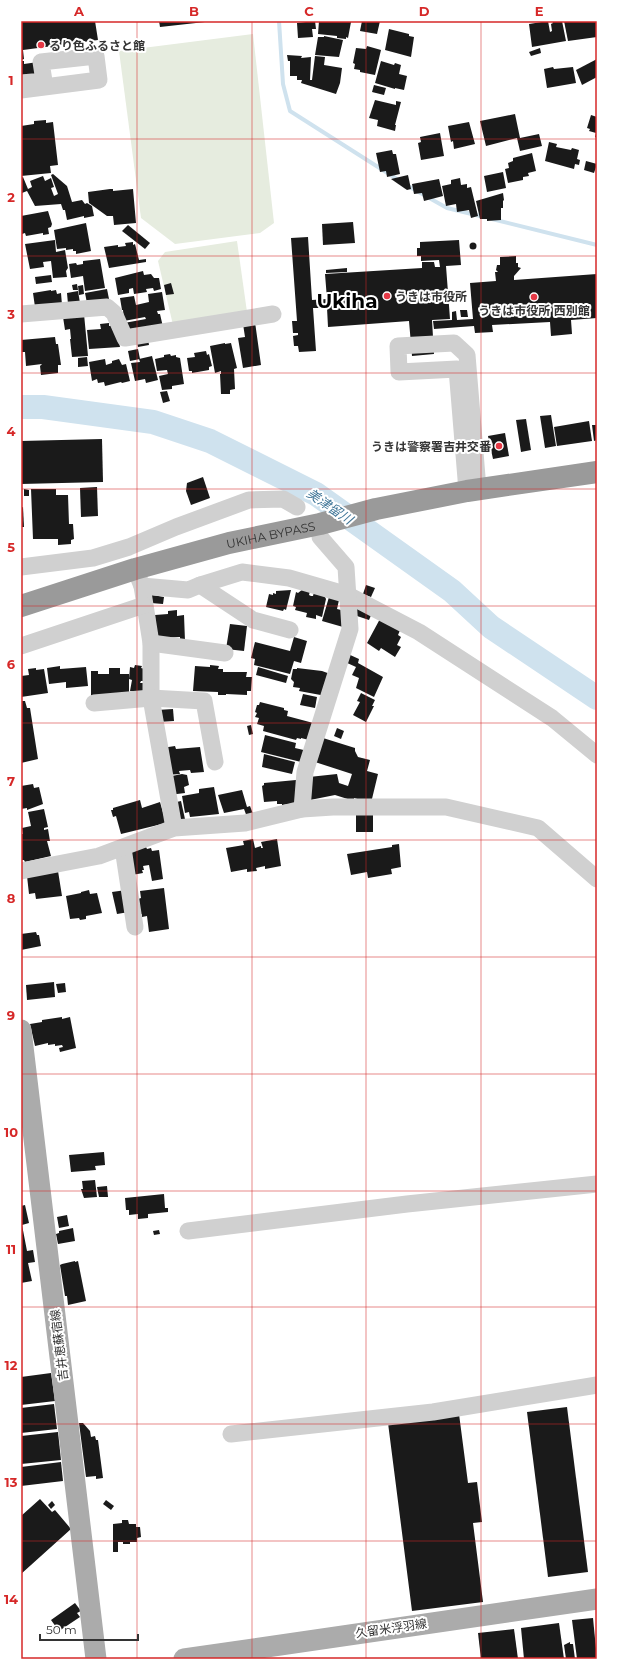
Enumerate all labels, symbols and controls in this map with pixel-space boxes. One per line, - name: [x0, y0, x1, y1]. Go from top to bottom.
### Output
- text: A: [73, 3, 85, 19]
- text: B: [189, 3, 199, 19]
- text: C: [304, 3, 314, 19]
- text: D: [419, 3, 430, 19]
- text: E: [535, 3, 544, 19]
- place label: るり色ふるさと館: [49, 38, 145, 53]
- marker: るり色ふるさと館: [36, 40, 46, 50]
- text: 1: [8, 72, 14, 88]
- text: 2: [7, 189, 15, 205]
- district label: Ukiha: [316, 289, 378, 313]
- place label: うきは市役所: [395, 289, 467, 304]
- marker: うきは市役所: [382, 291, 392, 301]
- marker: うきは市役所 西別館: [529, 292, 539, 302]
- place label: うきは市役所 西別館: [478, 303, 590, 318]
- text: 3: [6, 306, 15, 322]
- text: 4: [7, 423, 16, 439]
- place label: うきは警察署吉井交番: [371, 439, 492, 454]
- marker: うきは警察署吉井交番: [494, 441, 504, 451]
- water label: 美津留川: [304, 485, 358, 528]
- street label: UKIHA BYPASS: [225, 518, 317, 551]
- text: 5: [7, 539, 15, 555]
- text: 6: [7, 656, 16, 672]
- text: 7: [7, 773, 15, 789]
- text: 8: [7, 890, 16, 906]
- text: 9: [7, 1007, 15, 1023]
- text: 10: [4, 1124, 18, 1140]
- text: 11: [6, 1241, 16, 1257]
- street label: 吉井恵蘇宿線: [47, 1308, 71, 1382]
- text: 12: [5, 1357, 18, 1373]
- text: 13: [5, 1474, 18, 1490]
- text: 14: [4, 1591, 18, 1607]
- scale bar: [40, 1616, 138, 1642]
- street label: 久留米浮羽線: [354, 1616, 428, 1640]
- text: 50 m: [46, 1622, 77, 1637]

